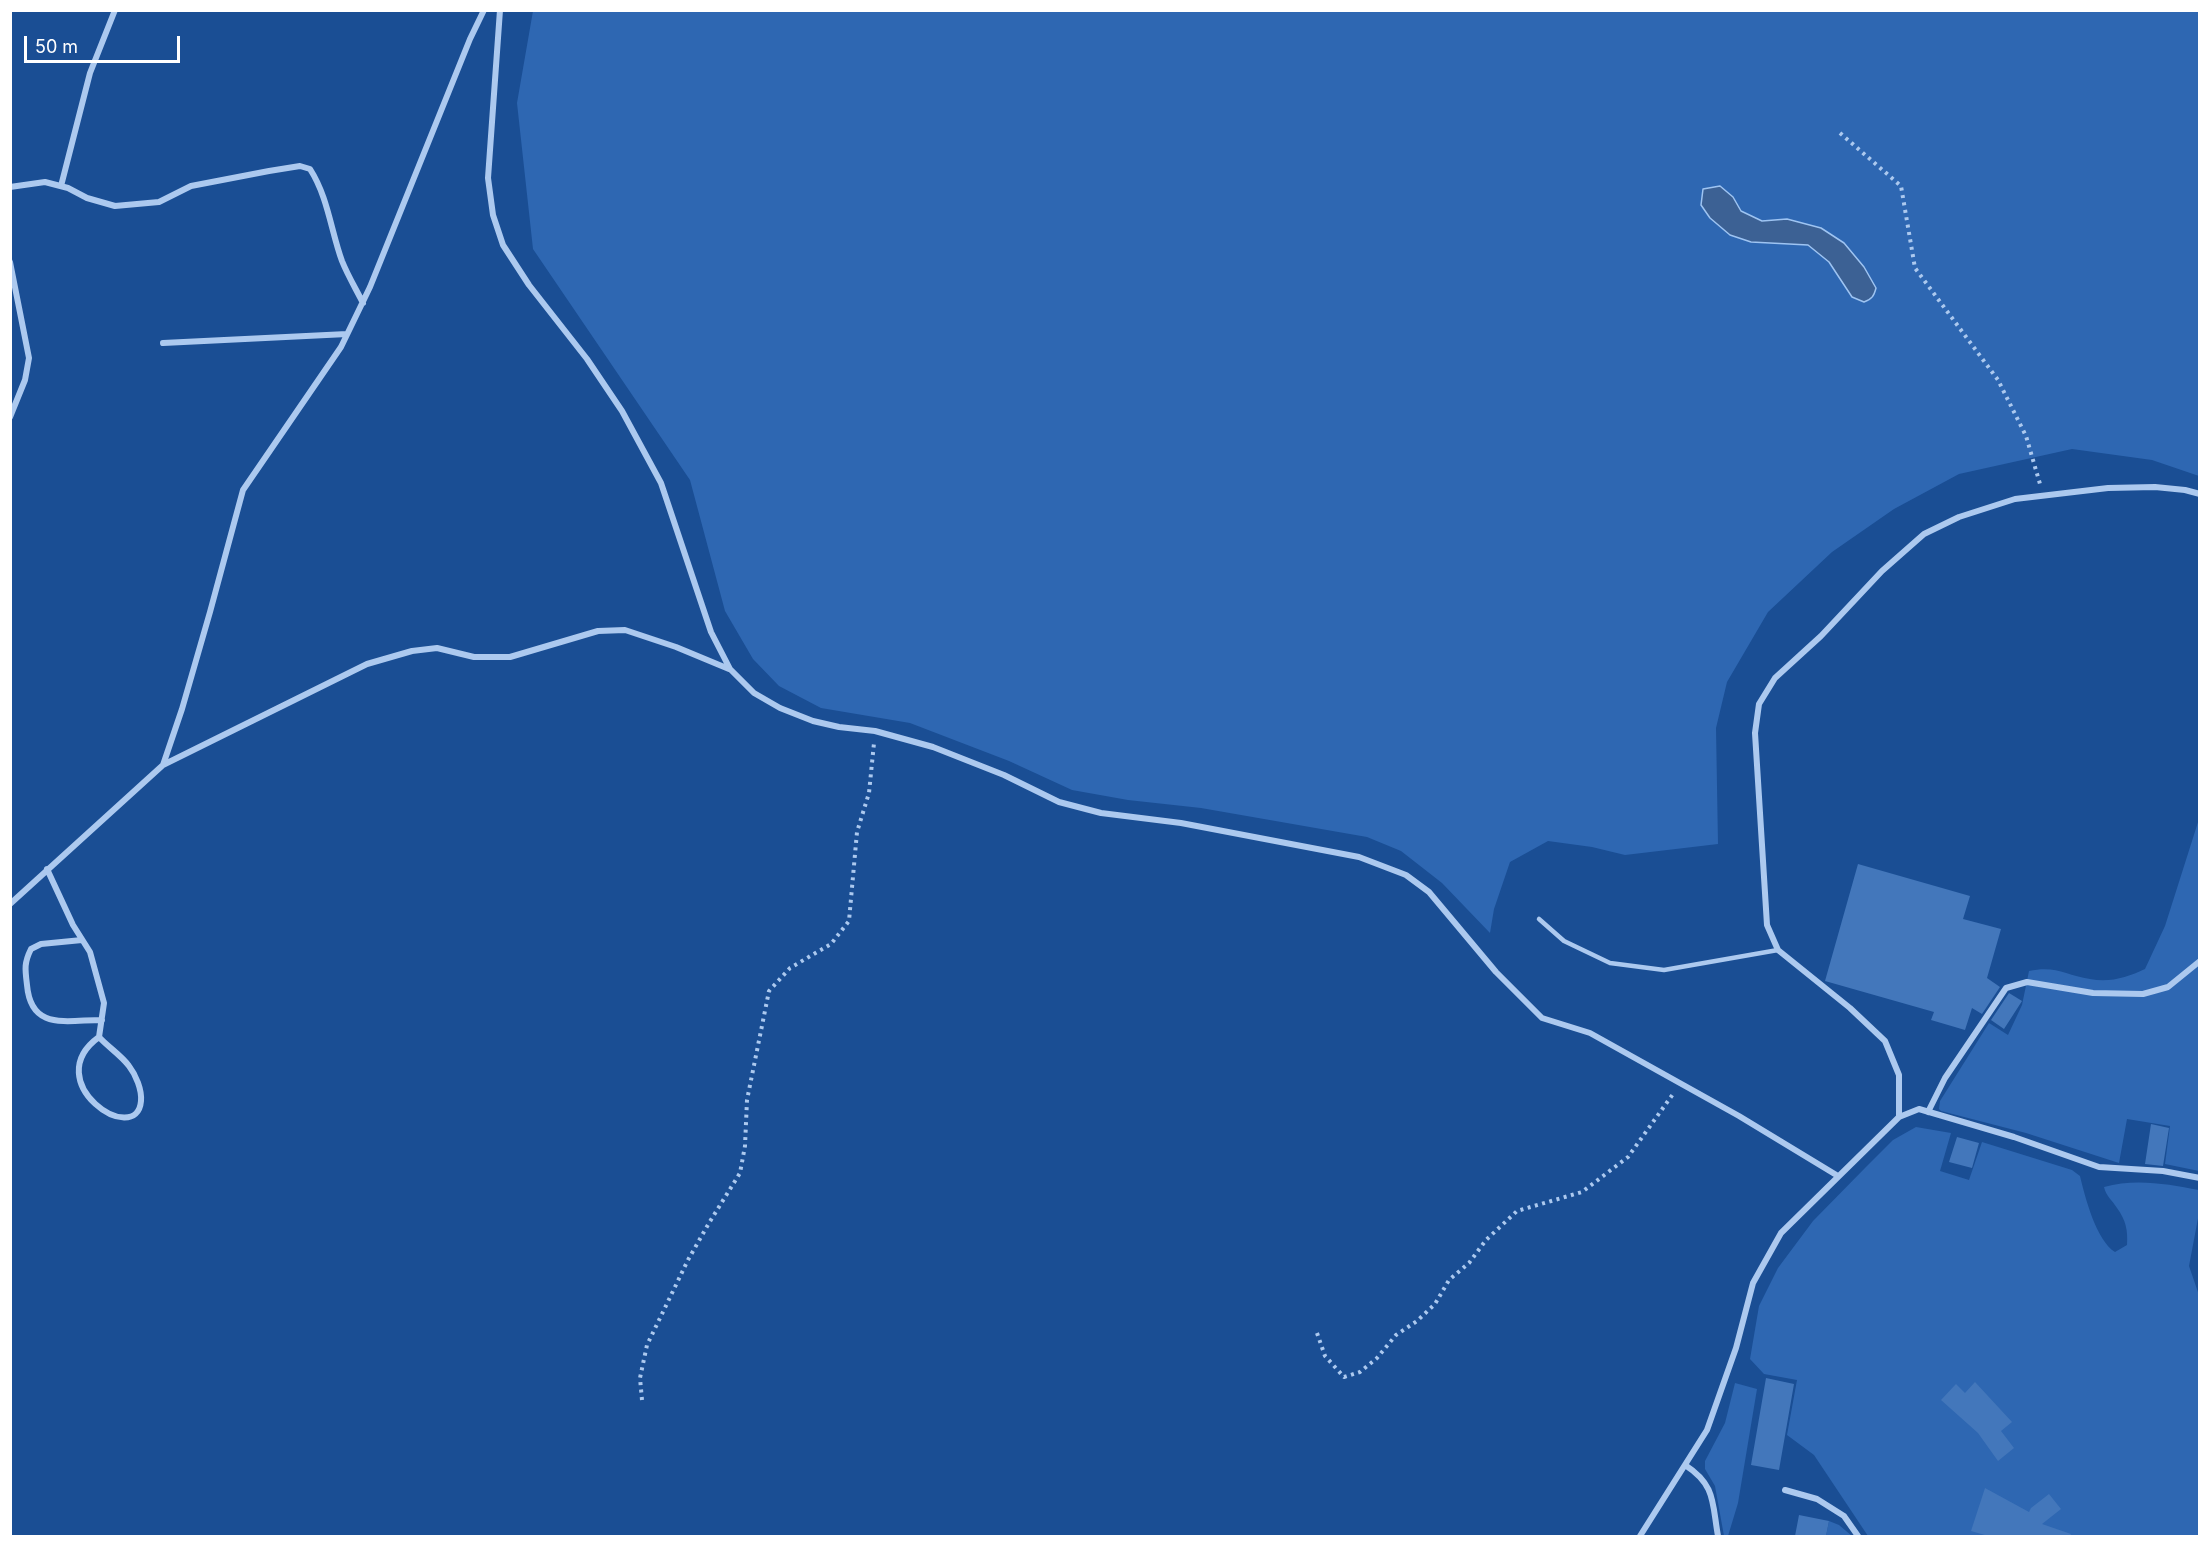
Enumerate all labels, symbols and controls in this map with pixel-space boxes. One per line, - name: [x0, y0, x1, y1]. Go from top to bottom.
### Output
- scale bar: [27, 24, 183, 62]
- text: 50 m: [35, 36, 78, 57]

